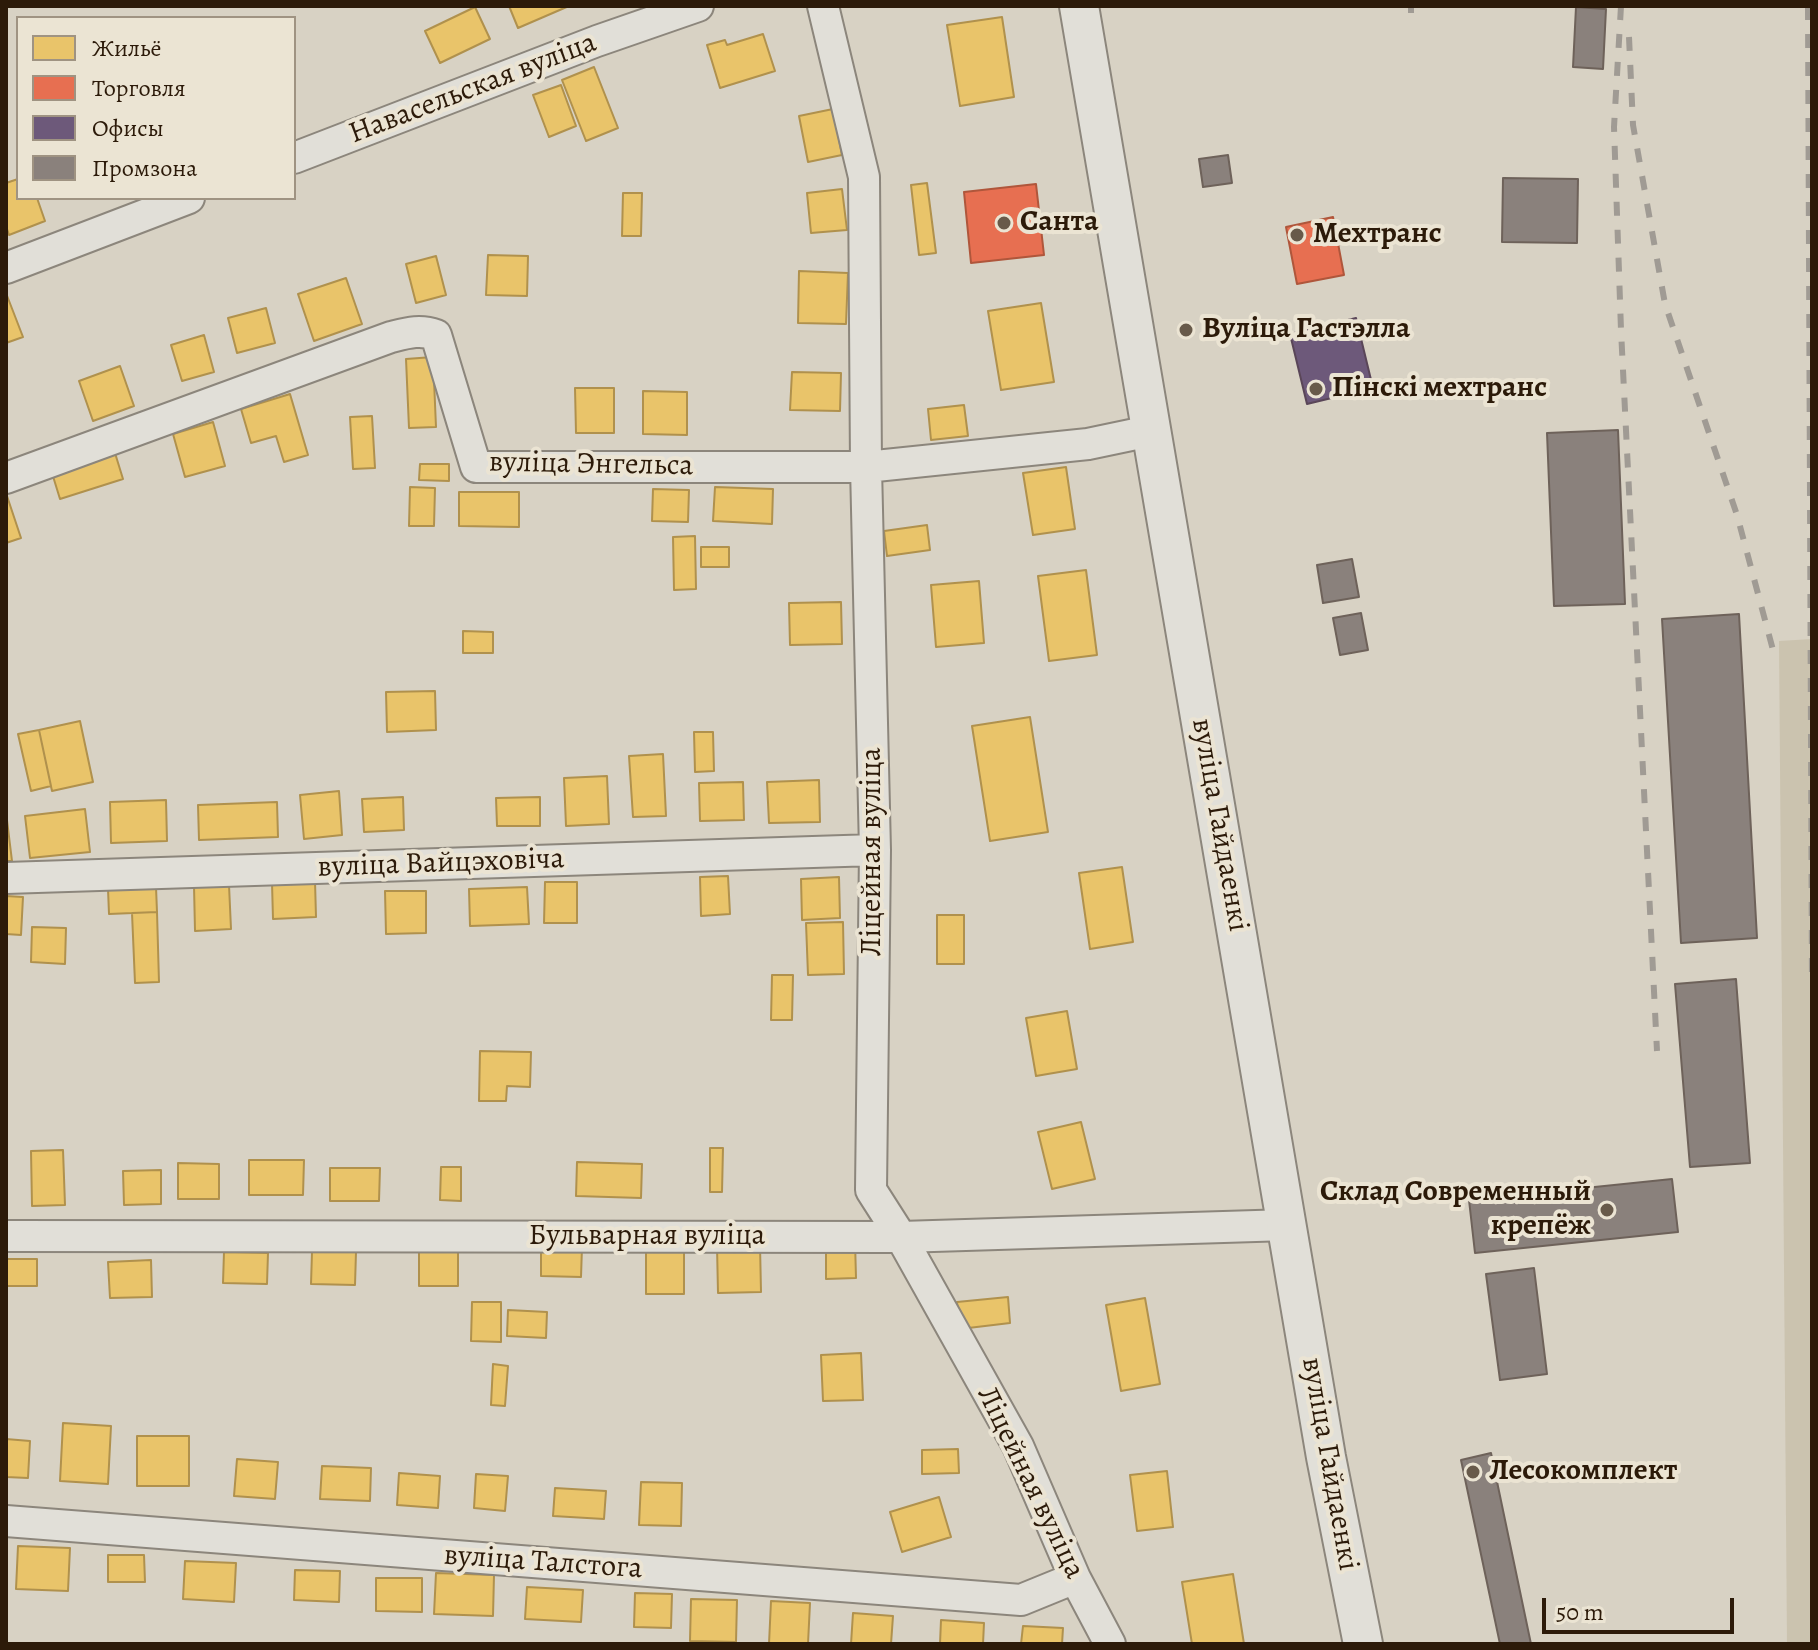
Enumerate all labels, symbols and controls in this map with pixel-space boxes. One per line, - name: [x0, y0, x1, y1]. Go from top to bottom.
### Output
- legend: [16, 16, 296, 200]
- street label: Навасельская вуліца: [344, 25, 602, 153]
- text: Жильё: [92, 32, 161, 64]
- text: Торговля: [92, 72, 186, 104]
- text: Офисы: [92, 112, 164, 144]
- text: Промзона: [92, 152, 197, 184]
- place label: Санта: [1020, 205, 1098, 241]
- marker: Санта: [995, 214, 1013, 232]
- place label: Мехтранс: [1313, 217, 1442, 253]
- marker: Мехтранс: [1288, 226, 1306, 244]
- place label: Вуліца Гастэлла: [1202, 312, 1410, 348]
- marker: Вуліца Гастэлла: [1177, 321, 1195, 339]
- place label: Пінскі мехтранс: [1332, 371, 1547, 407]
- marker: Пінскі мехтранс: [1307, 380, 1325, 398]
- street label: вуліца Энгельса: [489, 445, 693, 485]
- street label: вуліца Гайдаенкі: [1183, 716, 1255, 934]
- street label: Ліцейная вуліца: [855, 747, 891, 957]
- street label: вуліца Вайцэховіча: [317, 842, 565, 886]
- place label: Склад Современный крепёж: [1320, 1175, 1591, 1246]
- marker: Склад Современный крепёж: [1598, 1201, 1616, 1219]
- street label: Бульварная вуліца: [529, 1219, 765, 1255]
- street label: вуліца Гайдаенкі: [1293, 1355, 1365, 1573]
- street label: Ліцейная вуліца: [968, 1381, 1092, 1585]
- place label: Лесокомплект: [1489, 1454, 1678, 1490]
- marker: Лесокомплект: [1464, 1463, 1482, 1481]
- street label: вуліца Талстога: [442, 1538, 644, 1588]
- scale bar: [1546, 1582, 1738, 1632]
- text: 50 m: [1556, 1596, 1604, 1628]

